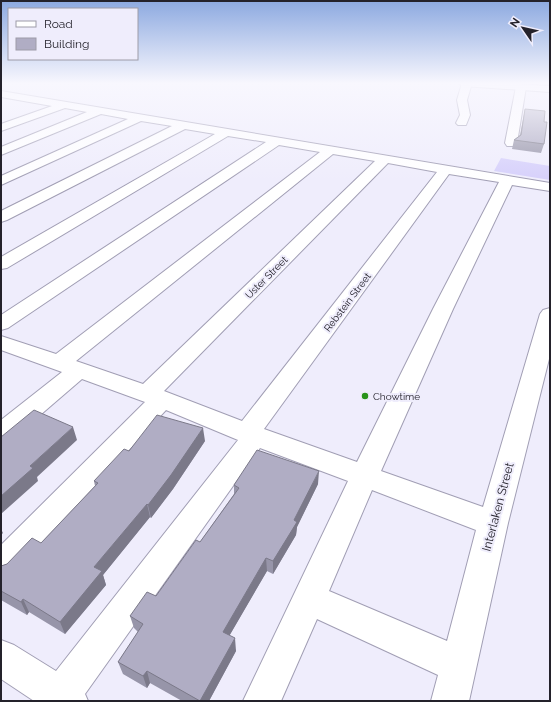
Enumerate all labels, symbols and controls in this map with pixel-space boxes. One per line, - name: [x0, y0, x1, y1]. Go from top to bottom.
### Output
- legend: [8, 8, 138, 60]
- north arrow: [503, 8, 543, 48]
- text: N: [507, 16, 523, 30]
- text: Road: [44, 17, 73, 31]
- text: Building: [44, 37, 90, 51]
- street label: Uster Street: [243, 254, 290, 301]
- street label: Rebstein Street: [322, 270, 373, 334]
- marker: Chowtime: [360, 391, 370, 401]
- place label: Chowtime: [373, 391, 420, 402]
- street label: Interlaken Street: [479, 461, 517, 553]

